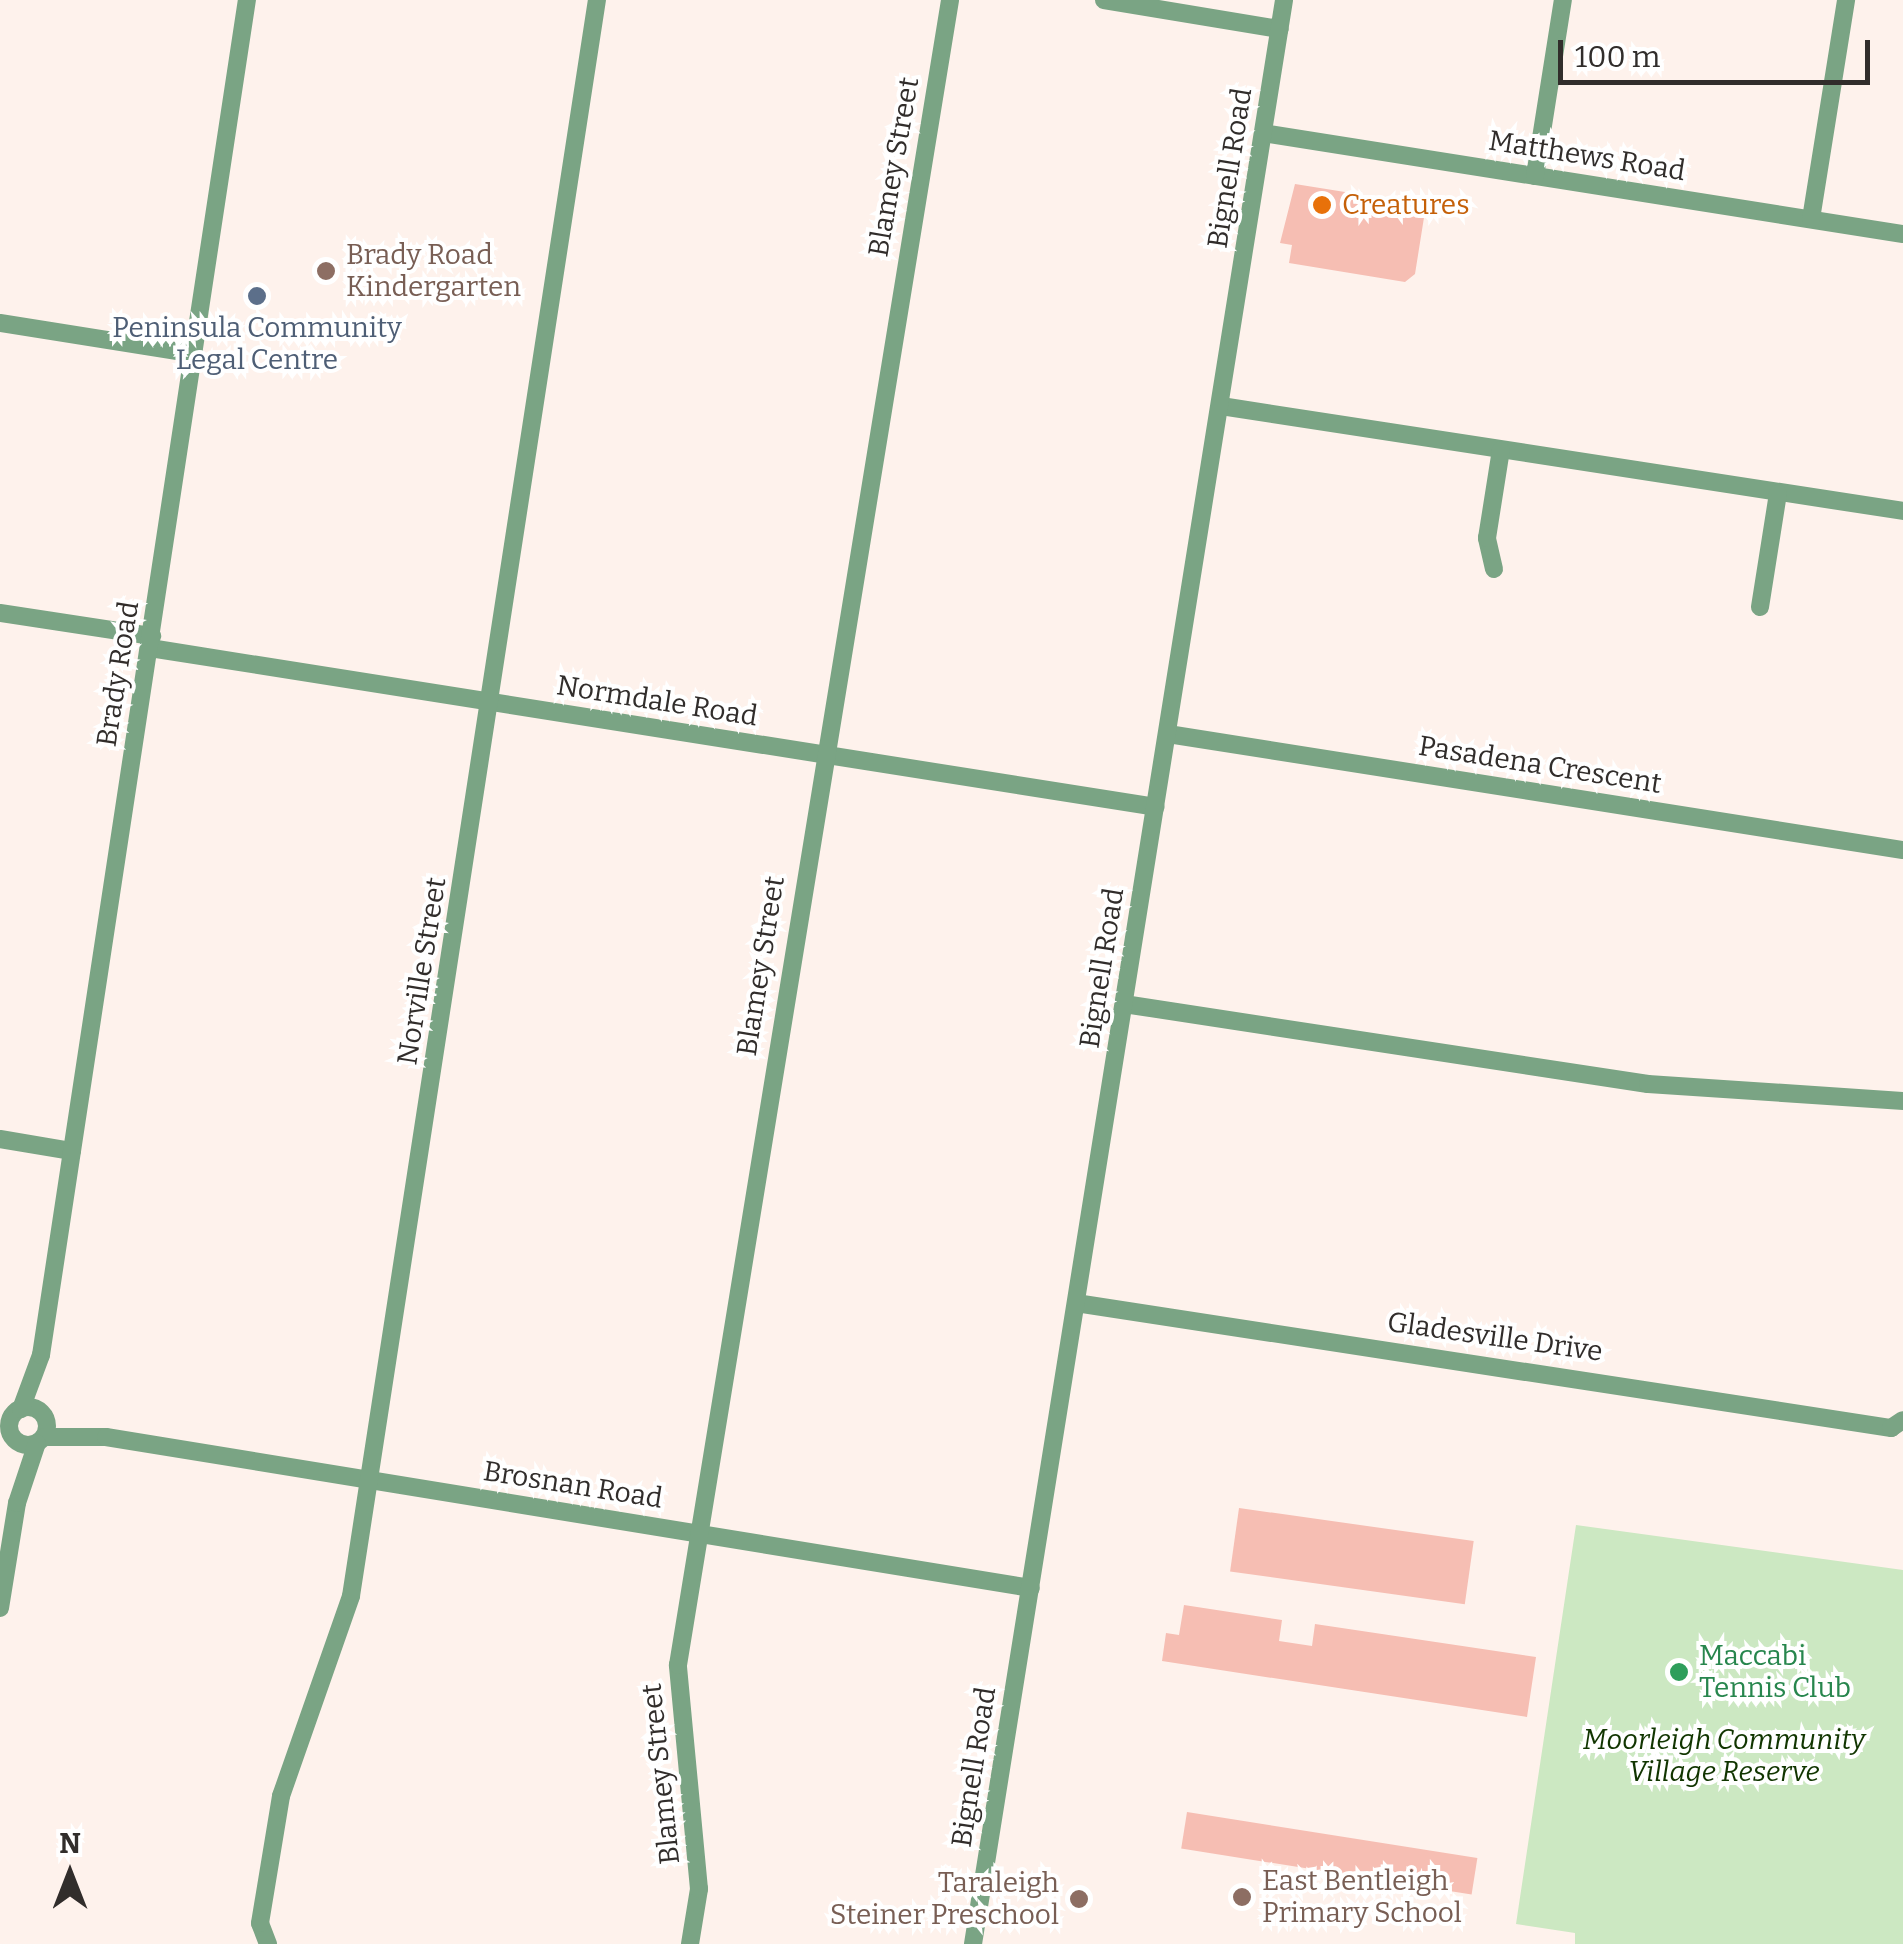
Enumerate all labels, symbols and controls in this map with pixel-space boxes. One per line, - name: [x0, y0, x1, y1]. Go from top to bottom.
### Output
- scale bar: [1563, 20, 1876, 82]
- text: 100 m: [1575, 39, 1660, 75]
- street label: Blamey Street: [862, 75, 926, 259]
- street label: Bignell Road: [1201, 86, 1259, 250]
- street label: Matthews Road: [1486, 124, 1688, 188]
- place label: Creatures: [1342, 188, 1470, 222]
- marker: Creatures: [1311, 194, 1333, 216]
- place label: Brady Road Kindergarten: [346, 238, 521, 304]
- marker: Brady Road Kindergarten: [315, 260, 337, 282]
- marker: Peninsula Community Legal Centre: [246, 285, 268, 307]
- place label: Peninsula Community Legal Centre: [112, 311, 402, 377]
- street label: Brady Road: [90, 599, 146, 749]
- street label: Normdale Road: [554, 669, 760, 733]
- street label: Pasadena Crescent: [1416, 729, 1664, 801]
- street label: Blamey Street: [730, 874, 792, 1058]
- street label: Norville Street: [391, 875, 453, 1067]
- street label: Bignell Road: [1073, 886, 1131, 1050]
- street label: Gladesville Drive: [1385, 1305, 1605, 1369]
- street label: Brosnan Road: [481, 1454, 665, 1516]
- place label: Maccabi Tennis Club: [1699, 1639, 1851, 1705]
- marker: Maccabi Tennis Club: [1668, 1661, 1690, 1683]
- street label: Blamey Street: [635, 1682, 687, 1866]
- street label: Bignell Road: [945, 1685, 1003, 1849]
- park label: Moorleigh Community Village Reserve: [1583, 1723, 1865, 1789]
- north arrow: [20, 1824, 120, 1924]
- text: N: [59, 1827, 81, 1860]
- place label: East Bentleigh Primary School: [1262, 1864, 1462, 1930]
- place label: Taraleigh Steiner Preschool: [830, 1866, 1059, 1932]
- marker: East Bentleigh Primary School: [1231, 1886, 1253, 1908]
- marker: Taraleigh Steiner Preschool: [1068, 1888, 1090, 1910]

